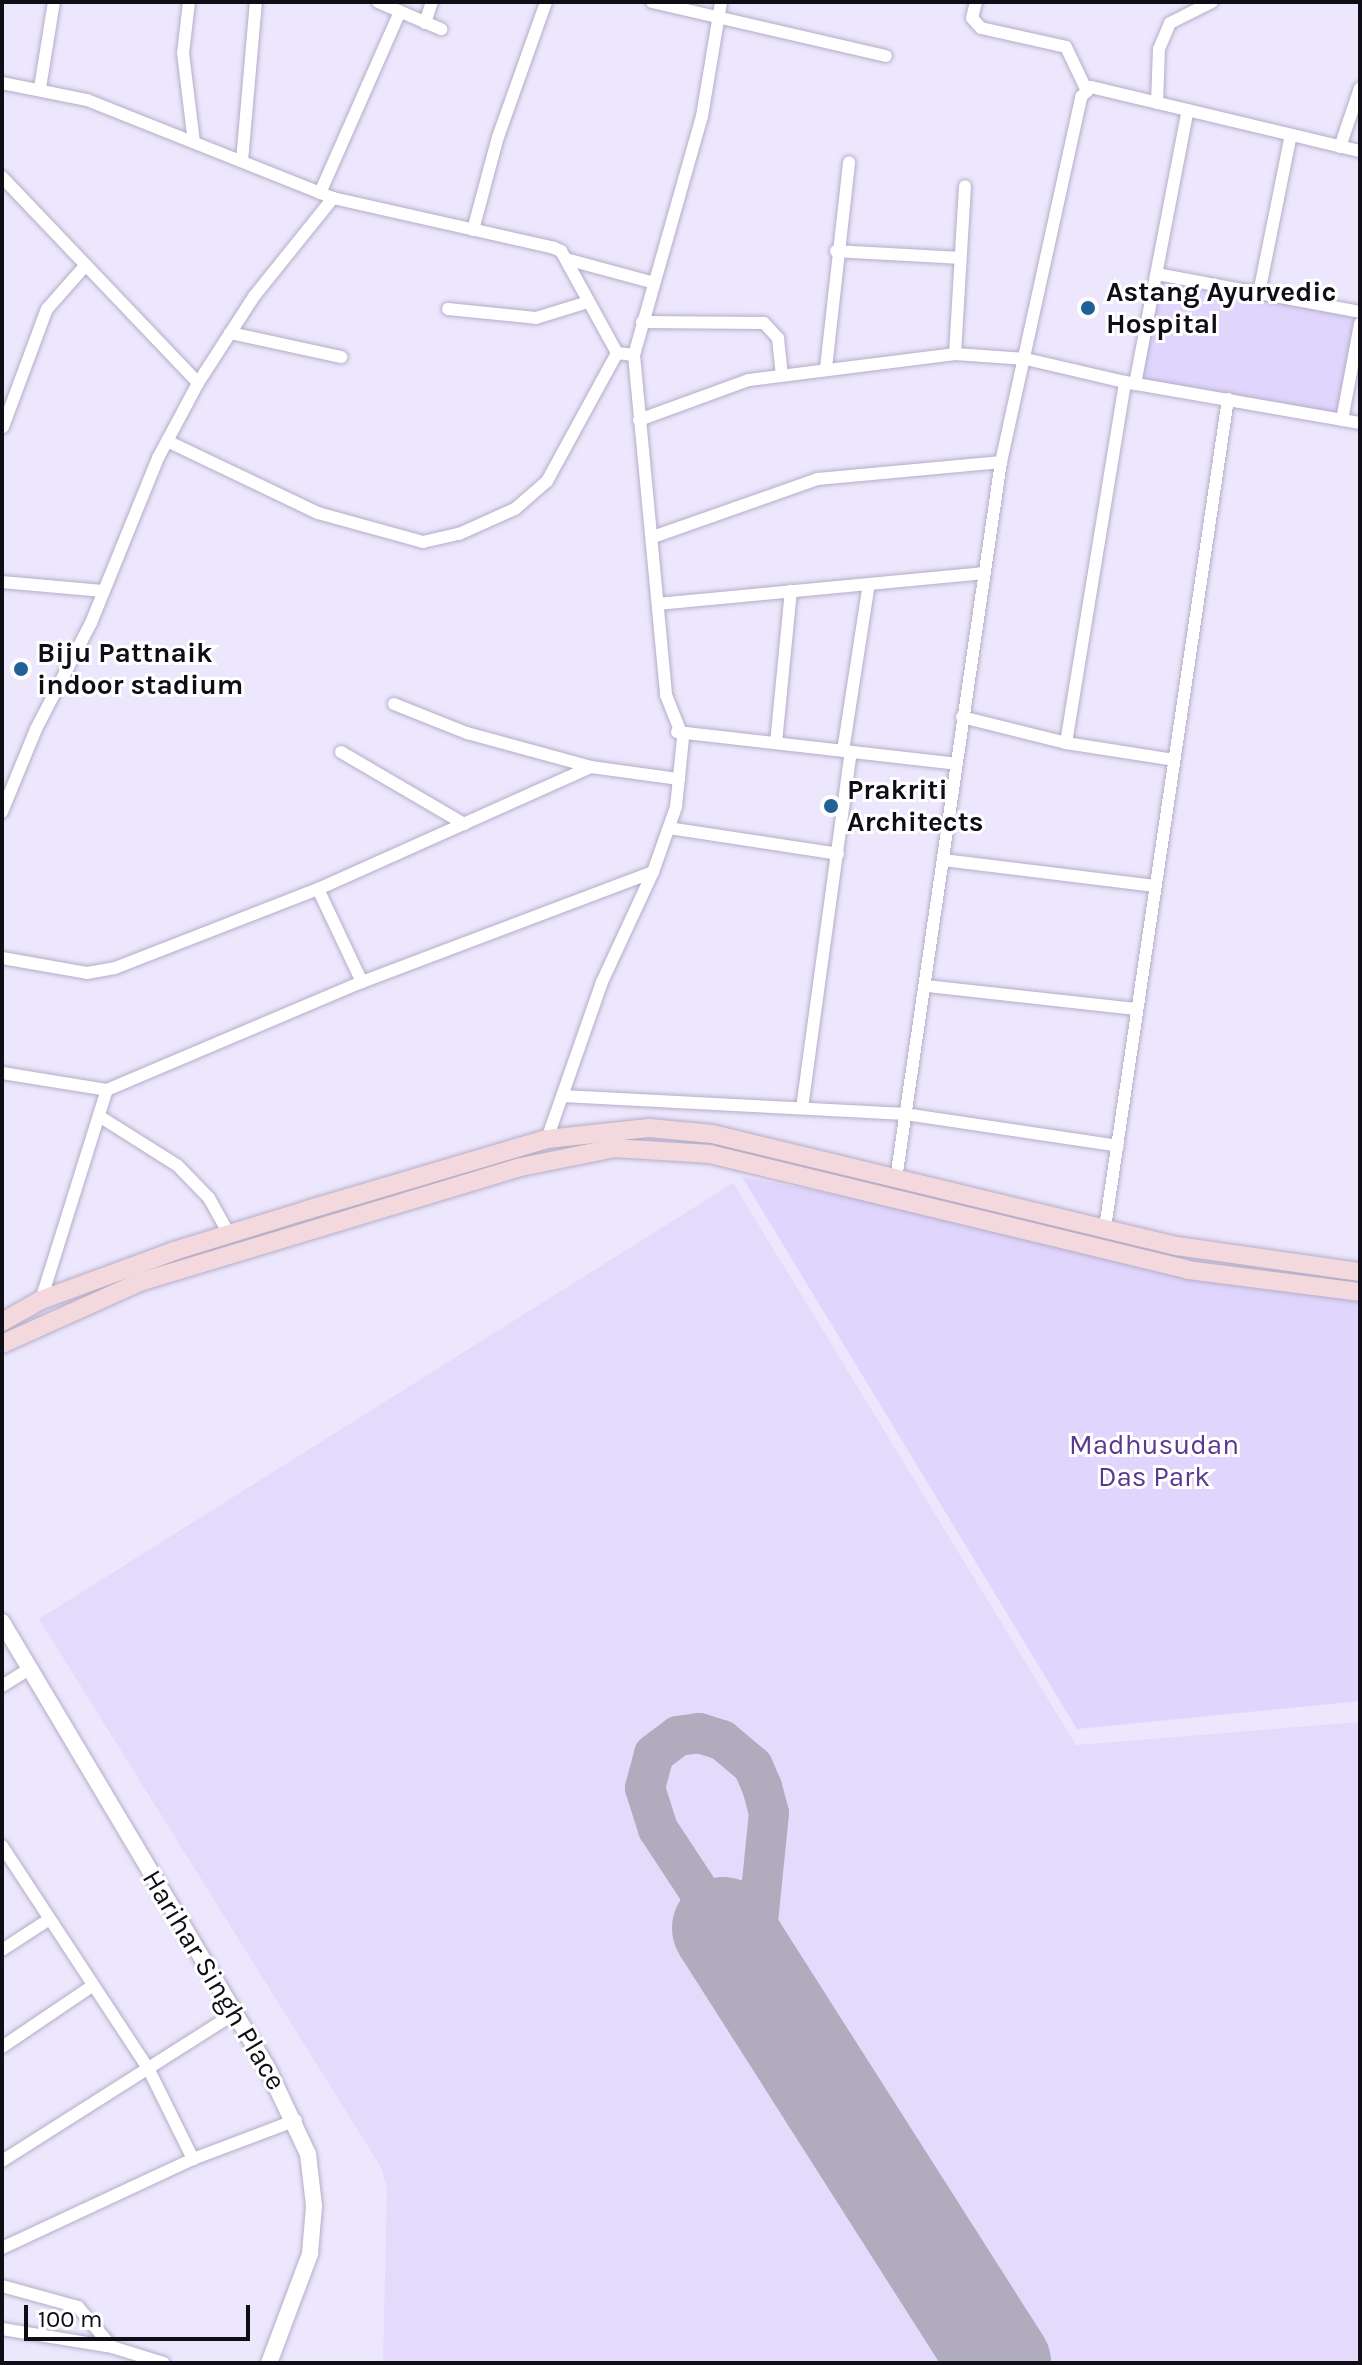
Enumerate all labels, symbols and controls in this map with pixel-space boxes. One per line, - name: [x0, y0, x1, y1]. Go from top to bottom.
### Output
- place label: Astang Ayurvedic Hospital: [1106, 275, 1336, 341]
- marker: Astang Ayurvedic Hospital: [1077, 297, 1099, 319]
- place label: Biju Pattnaik indoor stadium: [37, 636, 243, 702]
- marker: Biju Pattnaik indoor stadium: [12, 660, 30, 678]
- place label: Prakriti Architects: [847, 773, 983, 839]
- marker: Prakriti Architects: [822, 797, 840, 815]
- park label: Madhusudan Das Park: [1069, 1428, 1239, 1494]
- street label: Harihar Singh Place: [135, 1864, 293, 2096]
- scale bar: [28, 2289, 254, 2339]
- text: 100 m: [38, 2305, 103, 2333]

